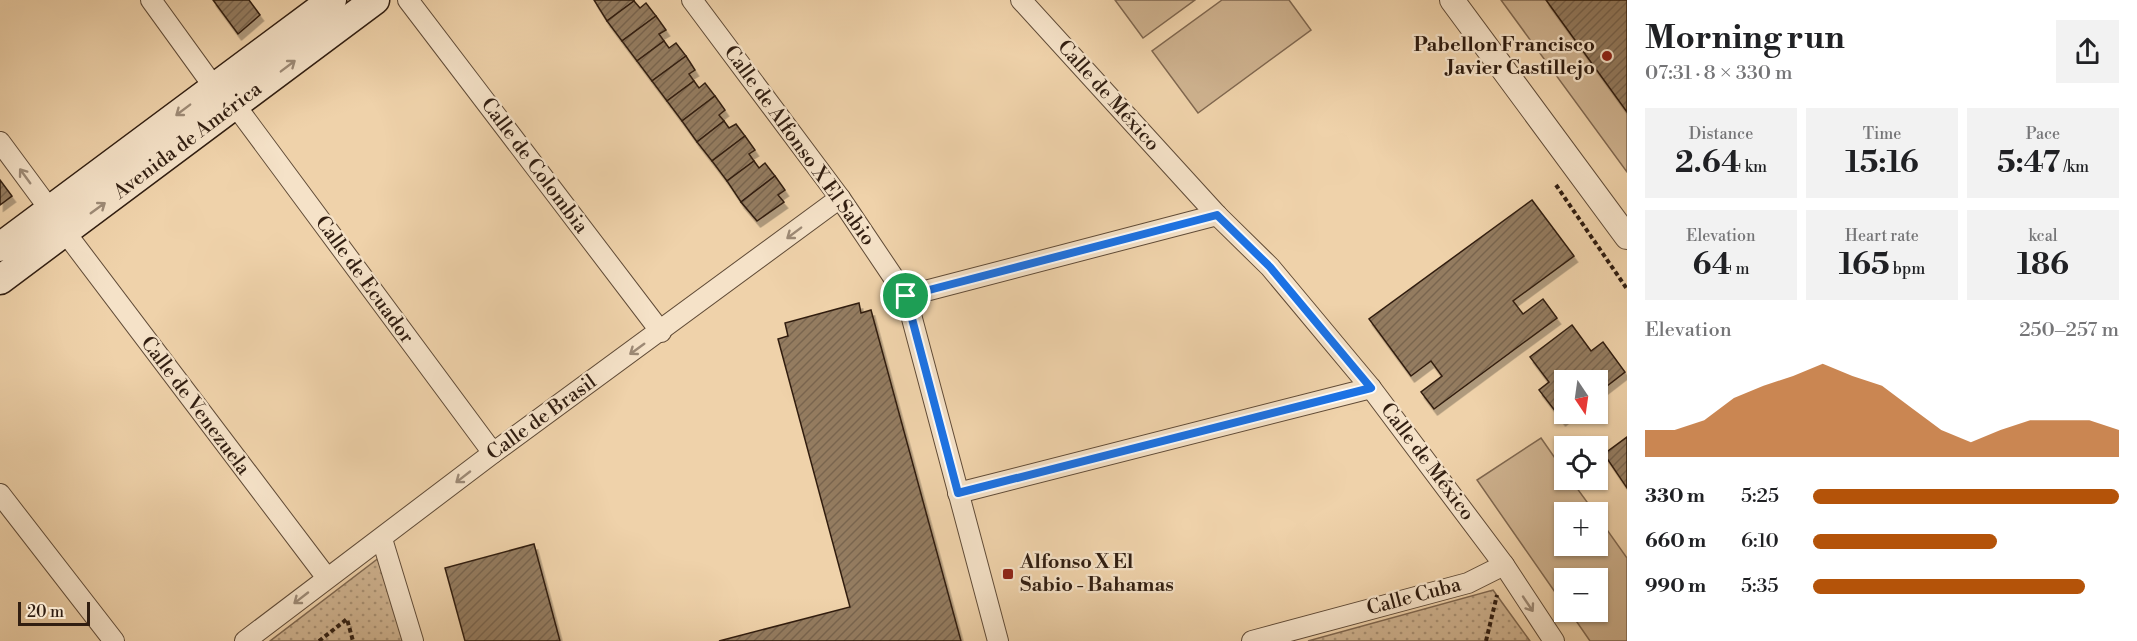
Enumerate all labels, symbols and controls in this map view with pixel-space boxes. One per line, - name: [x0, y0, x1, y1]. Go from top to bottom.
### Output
- text: Morning run: [1645, 18, 1845, 59]
- button: share: [2056, 20, 2119, 83]
- place label: Pabellon Francisco Javier Castillejo: [1413, 33, 1595, 81]
- street label: Calle de México: [1051, 35, 1165, 157]
- street label: Calle de Alfonso X El Sabio: [718, 41, 880, 251]
- marker: Pabellon Francisco Javier Castillejo: [1600, 49, 1614, 63]
- one-way arrow: [279, 60, 295, 73]
- text: 07:31 · 8 × 330 m: [1645, 61, 1793, 86]
- street label: Avenida de América: [108, 77, 268, 206]
- street label: Calle de Colombia: [475, 93, 594, 239]
- one-way arrow: [176, 104, 192, 116]
- text: Distance: [1689, 124, 1753, 144]
- text: Time: [1863, 124, 1901, 144]
- text: Pace: [2026, 124, 2060, 144]
- text: 2.64: [1675, 144, 1741, 182]
- text: 15:16: [1845, 144, 1919, 182]
- text: 5:47: [1997, 144, 2060, 182]
- text: km: [1741, 157, 1767, 177]
- text: /km: [2060, 157, 2089, 177]
- one-way arrow: [19, 169, 32, 185]
- one-way arrow: [89, 202, 105, 214]
- street label: Calle de Ecuador: [309, 211, 419, 349]
- text: Elevation: [1686, 226, 1756, 246]
- text: Heart rate: [1845, 226, 1919, 246]
- text: kcal: [2028, 226, 2058, 246]
- one-way arrow: [786, 227, 802, 240]
- text: 64: [1693, 246, 1732, 284]
- text: 165: [1839, 246, 1890, 284]
- text: 186: [2017, 246, 2069, 284]
- text: m: [1732, 259, 1749, 279]
- text: bpm: [1890, 259, 1925, 279]
- pin: [880, 270, 931, 321]
- icon: arrive: [889, 279, 922, 312]
- text: Elevation: [1645, 318, 1732, 343]
- text: 250–257 m: [2019, 318, 2119, 343]
- street label: Calle de Venezuela: [135, 332, 256, 481]
- one-way arrow: [629, 343, 645, 355]
- street label: Calle de Brasil: [482, 370, 602, 466]
- north arrow: [1554, 370, 1608, 424]
- map controls: [1554, 370, 1608, 622]
- street label: Calle de México: [1375, 398, 1479, 526]
- button: locate: [1554, 436, 1608, 490]
- one-way arrow: [455, 471, 471, 483]
- text: 330 m: [1645, 484, 1705, 509]
- text: 5:25: [1741, 484, 1779, 509]
- button: +: [1554, 502, 1608, 556]
- text: 660 m: [1645, 529, 1706, 554]
- text: 6:10: [1741, 529, 1779, 554]
- place label: Alfonso X El Sabio - Bahamas: [1019, 550, 1174, 598]
- marker: Alfonso X El Sabio - Bahamas: [1001, 567, 1015, 581]
- button: −: [1554, 568, 1608, 622]
- street label: Calle Cuba: [1364, 572, 1465, 622]
- text: 990 m: [1645, 574, 1706, 599]
- text: 5:35: [1741, 574, 1779, 599]
- one-way arrow: [293, 591, 309, 604]
- one-way arrow: [1521, 595, 1534, 612]
- scale bar: [18, 599, 90, 626]
- text: 20 m: [27, 602, 64, 622]

